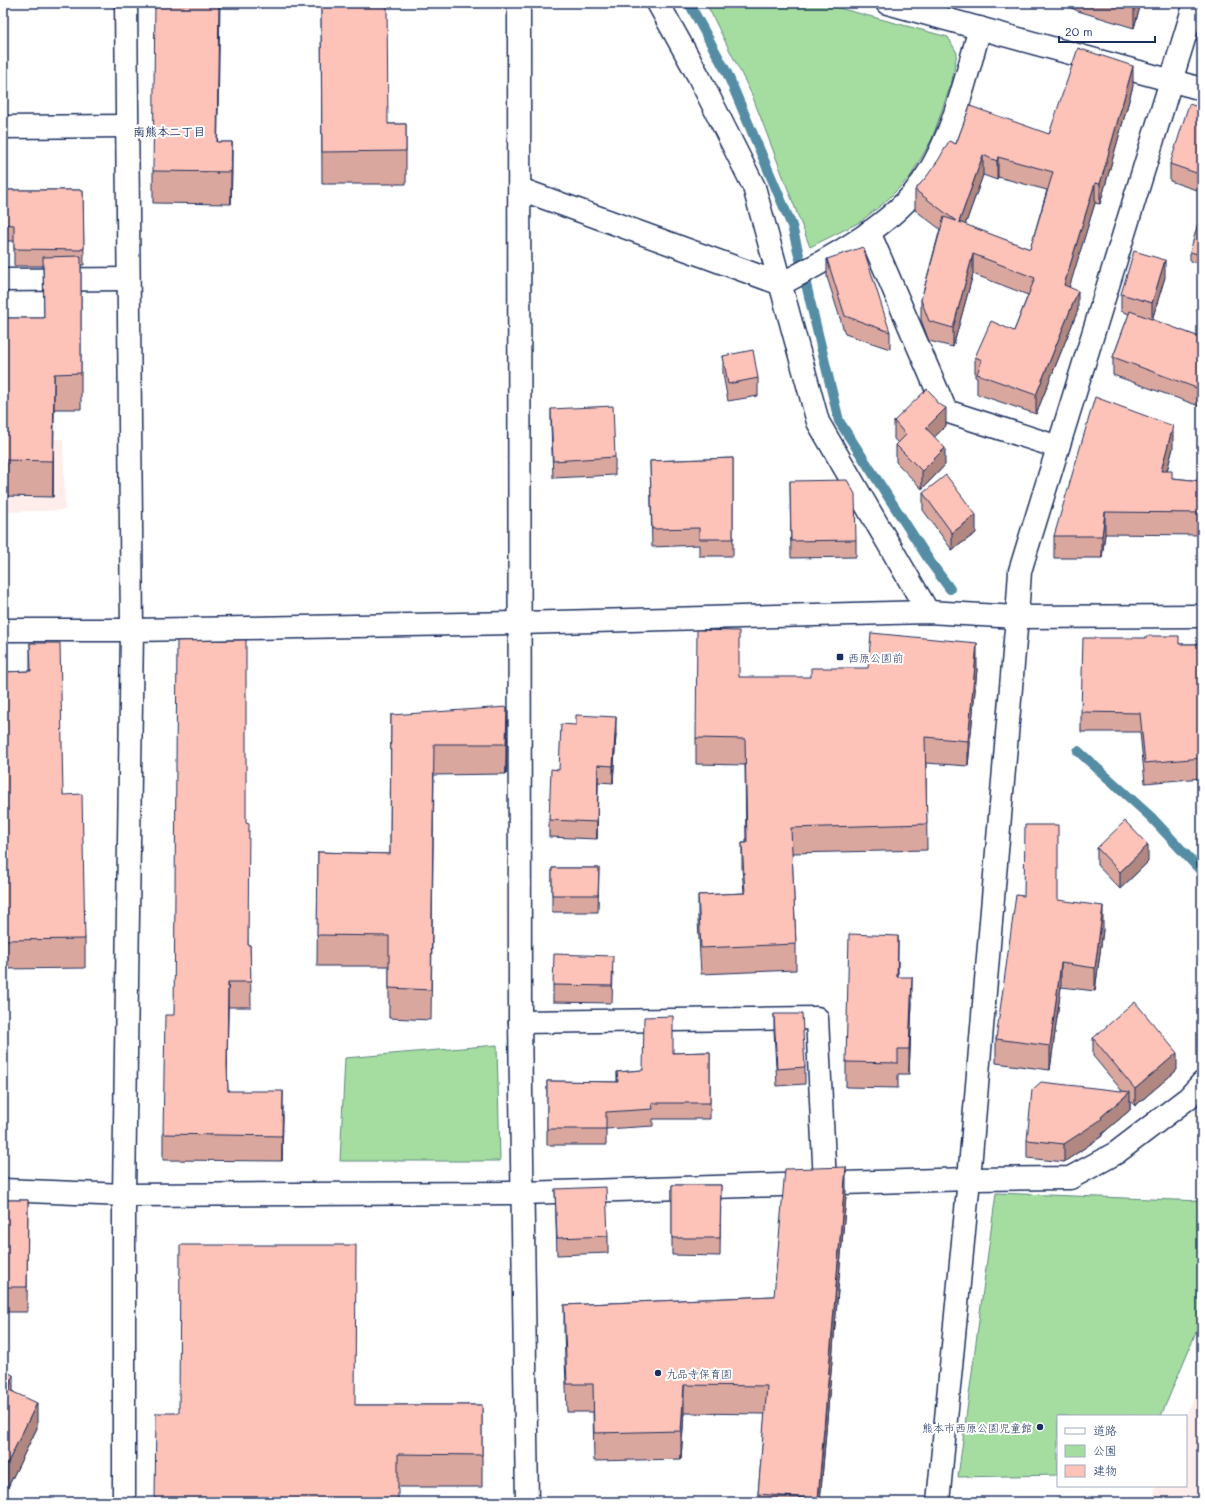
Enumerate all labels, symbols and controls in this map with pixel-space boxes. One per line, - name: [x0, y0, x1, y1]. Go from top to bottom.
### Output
- scale bar: [1059, 18, 1155, 44]
- text: 20 m: [1065, 23, 1093, 39]
- district label: 南熊本二丁目: [133, 123, 205, 139]
- place label: 西原公園前: [848, 650, 903, 665]
- marker: 西原公園前: [835, 652, 845, 662]
- place label: 九品寺保育園: [666, 1366, 732, 1381]
- marker: 九品寺保育園: [653, 1368, 663, 1378]
- legend: [1057, 1415, 1187, 1487]
- place label: 熊本市西原公園児童館: [922, 1420, 1032, 1435]
- marker: 熊本市西原公園児童館: [1035, 1422, 1045, 1432]
- text: 道路: [1093, 1422, 1117, 1438]
- text: 公園: [1093, 1442, 1117, 1458]
- text: 建物: [1093, 1462, 1117, 1478]

